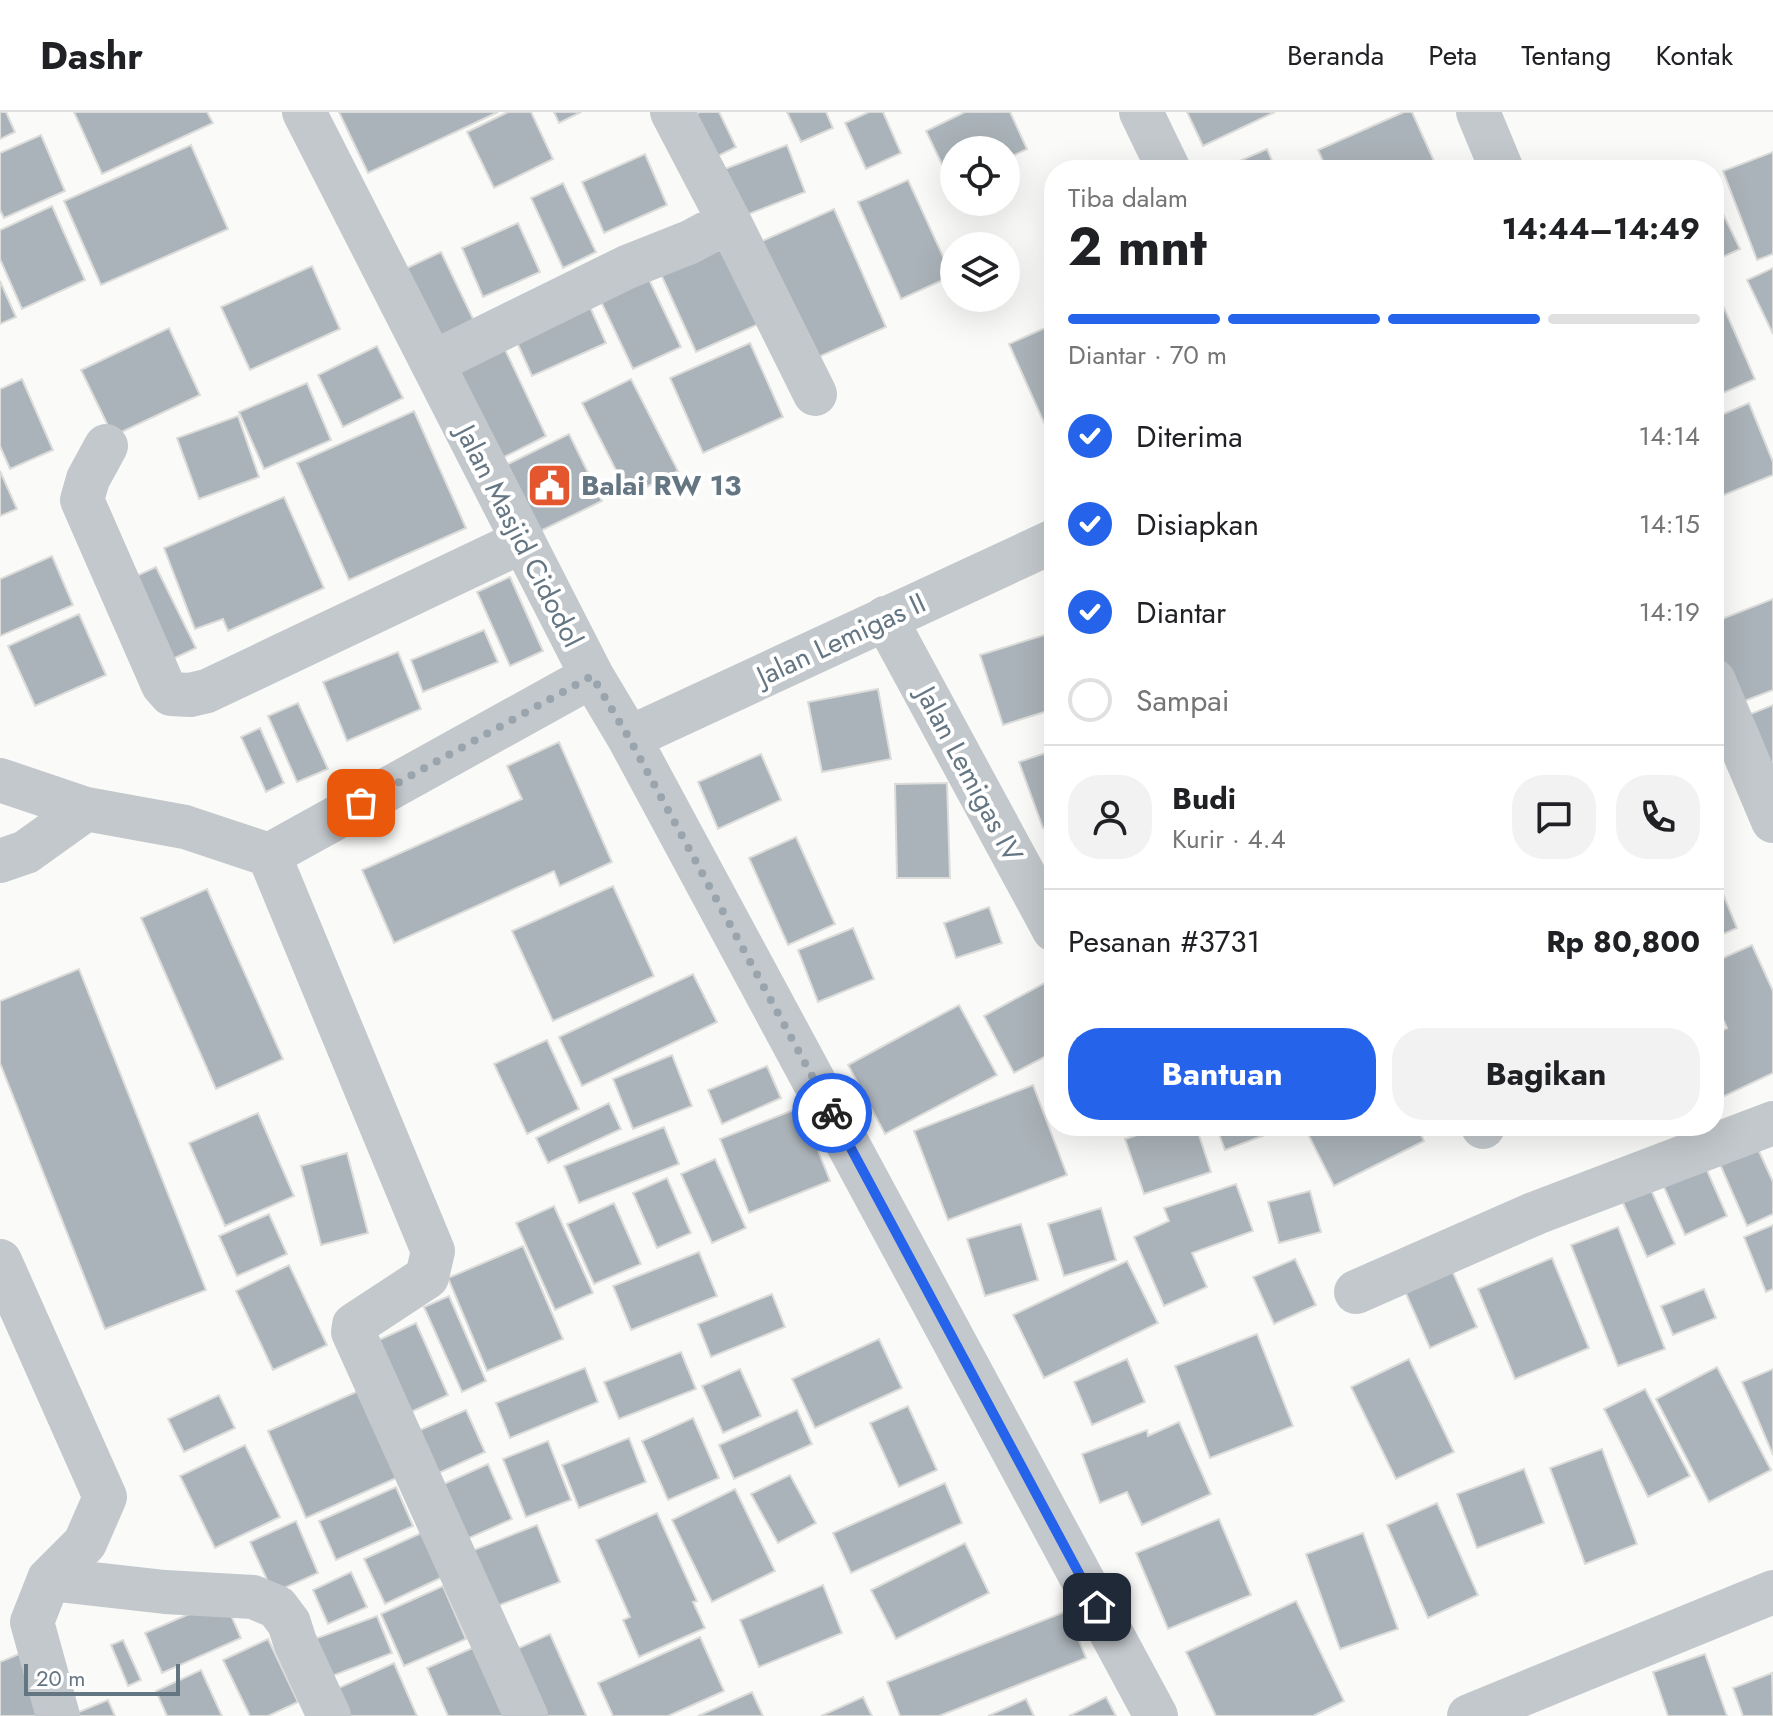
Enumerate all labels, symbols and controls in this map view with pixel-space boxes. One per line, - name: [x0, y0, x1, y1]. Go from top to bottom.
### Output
- text: Dashr: [40, 28, 143, 83]
- text: Beranda: [1287, 35, 1384, 76]
- text: Peta: [1428, 35, 1477, 76]
- text: Tentang: [1521, 35, 1612, 76]
- text: Kontak: [1656, 35, 1733, 76]
- map controls: [940, 136, 1020, 312]
- button: locate: [940, 136, 1020, 216]
- text: Tiba dalam: [1068, 179, 1188, 217]
- text: 14:44–14:49: [1502, 207, 1700, 250]
- text: 2 mnt: [1068, 209, 1207, 285]
- button: layers: [940, 232, 1020, 312]
- text: Diantar · 70 m: [1068, 336, 1227, 374]
- street label: Jalan Masjid Cidodol: [444, 414, 593, 655]
- icon: check: [1068, 414, 1112, 458]
- text: Diterima: [1136, 415, 1243, 458]
- text: 14:14: [1638, 417, 1700, 455]
- public building icon: Balai RW 13: [526, 461, 574, 509]
- place label: Balai RW 13: [581, 465, 741, 506]
- icon: check: [1068, 502, 1112, 546]
- text: Disiapkan: [1136, 503, 1259, 546]
- text: 14:15: [1639, 505, 1700, 543]
- street label: Jalan Lemigas II: [746, 582, 932, 698]
- icon: check: [1068, 590, 1112, 634]
- text: Diantar: [1136, 591, 1226, 634]
- text: 14:19: [1639, 593, 1700, 631]
- street label: Jalan Lemigas IV: [904, 676, 1033, 870]
- text: Sampai: [1136, 679, 1230, 722]
- pin: [327, 769, 395, 837]
- button: person: [1068, 775, 1152, 859]
- button: chat: [1512, 775, 1596, 859]
- button: phone: [1616, 775, 1700, 859]
- text: Budi: [1172, 777, 1236, 820]
- icon: bag: [339, 781, 383, 825]
- text: Kurir · 4.4: [1172, 820, 1286, 858]
- text: Pesanan #3731: [1068, 920, 1260, 963]
- text: Rp 80,800: [1546, 920, 1700, 963]
- button: Bantuan: [1068, 1028, 1376, 1120]
- button: Bagikan: [1392, 1028, 1700, 1120]
- courier: [792, 1073, 872, 1153]
- icon: bike: [810, 1091, 854, 1135]
- pin: [1063, 1573, 1131, 1641]
- icon: home: [1075, 1585, 1119, 1629]
- scale bar: [24, 1660, 180, 1696]
- text: 20 m: [36, 1662, 85, 1694]

